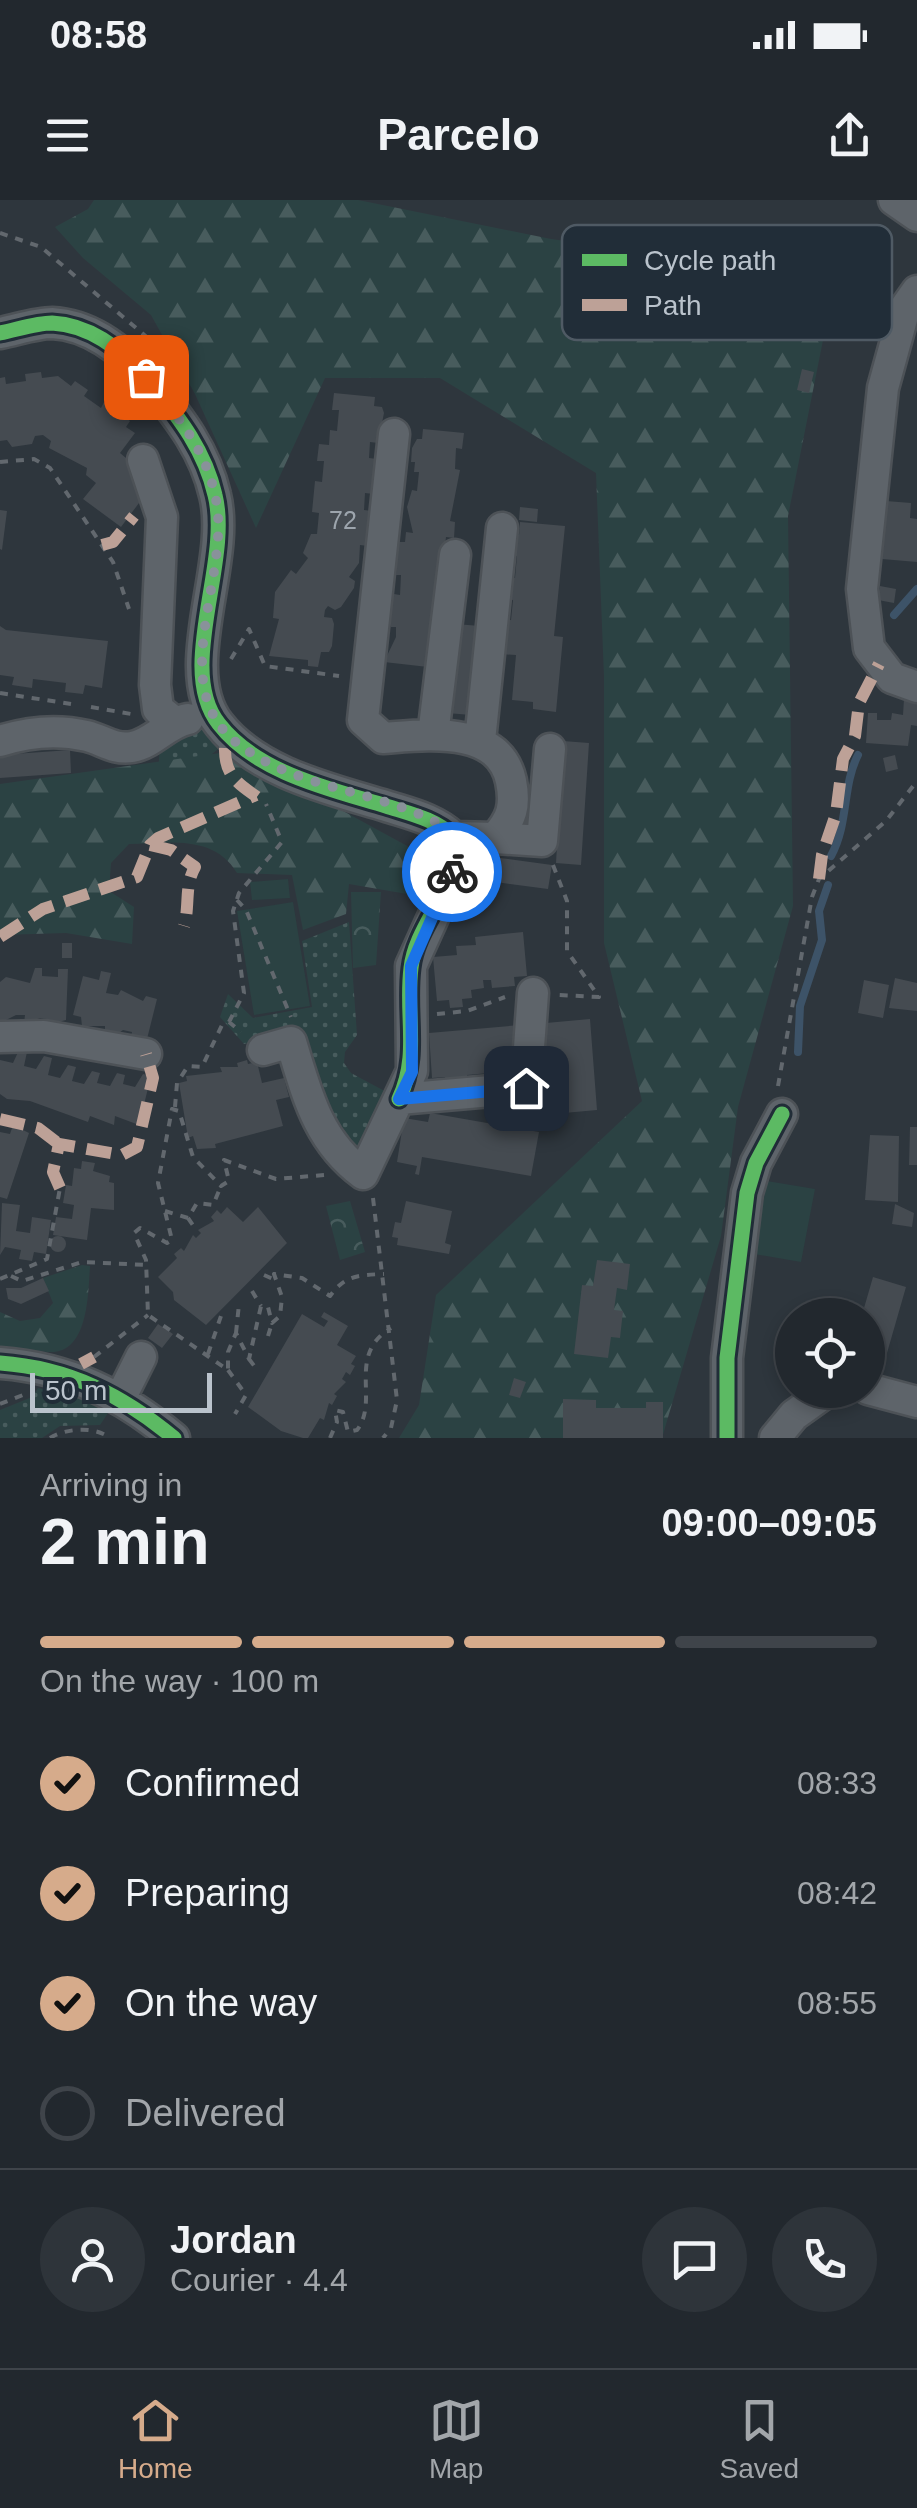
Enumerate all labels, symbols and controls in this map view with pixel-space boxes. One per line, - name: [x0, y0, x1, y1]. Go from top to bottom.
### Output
- text: 08:58: [50, 14, 147, 56]
- icon: menu: [40, 108, 95, 163]
- icon: share: [822, 108, 877, 163]
- text: Parcelo: [377, 109, 540, 160]
- legend: [562, 225, 892, 340]
- text: Cycle path: [644, 245, 776, 276]
- text: Path: [644, 290, 702, 321]
- pin: [104, 335, 189, 420]
- icon: bag: [119, 350, 174, 405]
- house number: 72: [329, 506, 357, 534]
- courier: [402, 822, 502, 922]
- icon: bike: [425, 845, 480, 900]
- pin: [484, 1046, 569, 1131]
- icon: home: [499, 1061, 554, 1116]
- map controls: [775, 1298, 885, 1408]
- button: locate: [775, 1298, 885, 1408]
- scale bar: [30, 1368, 212, 1412]
- text: 50 m: [45, 1375, 107, 1406]
- text: Arriving in: [40, 1467, 182, 1503]
- text: 09:00–09:05: [661, 1502, 877, 1544]
- text: 2 min: [40, 1505, 210, 1578]
- text: On the way · 100 m: [40, 1663, 319, 1699]
- icon: check: [40, 1756, 95, 1811]
- text: Confirmed: [125, 1762, 300, 1804]
- text: 08:33: [797, 1765, 877, 1801]
- icon: check: [40, 1866, 95, 1921]
- text: Preparing: [125, 1872, 290, 1914]
- text: 08:42: [797, 1875, 877, 1911]
- icon: check: [40, 1976, 95, 2031]
- text: On the way: [125, 1982, 317, 2024]
- text: 08:55: [797, 1985, 877, 2021]
- text: Delivered: [125, 2092, 286, 2134]
- button: person: [40, 2207, 145, 2312]
- button: chat: [642, 2207, 747, 2312]
- button: phone: [772, 2207, 877, 2312]
- text: Jordan: [170, 2219, 297, 2261]
- text: Courier · 4.4: [170, 2262, 348, 2298]
- tab: Home: [118, 2393, 193, 2485]
- tab: Map: [429, 2393, 484, 2485]
- tab: Saved: [720, 2393, 799, 2485]

